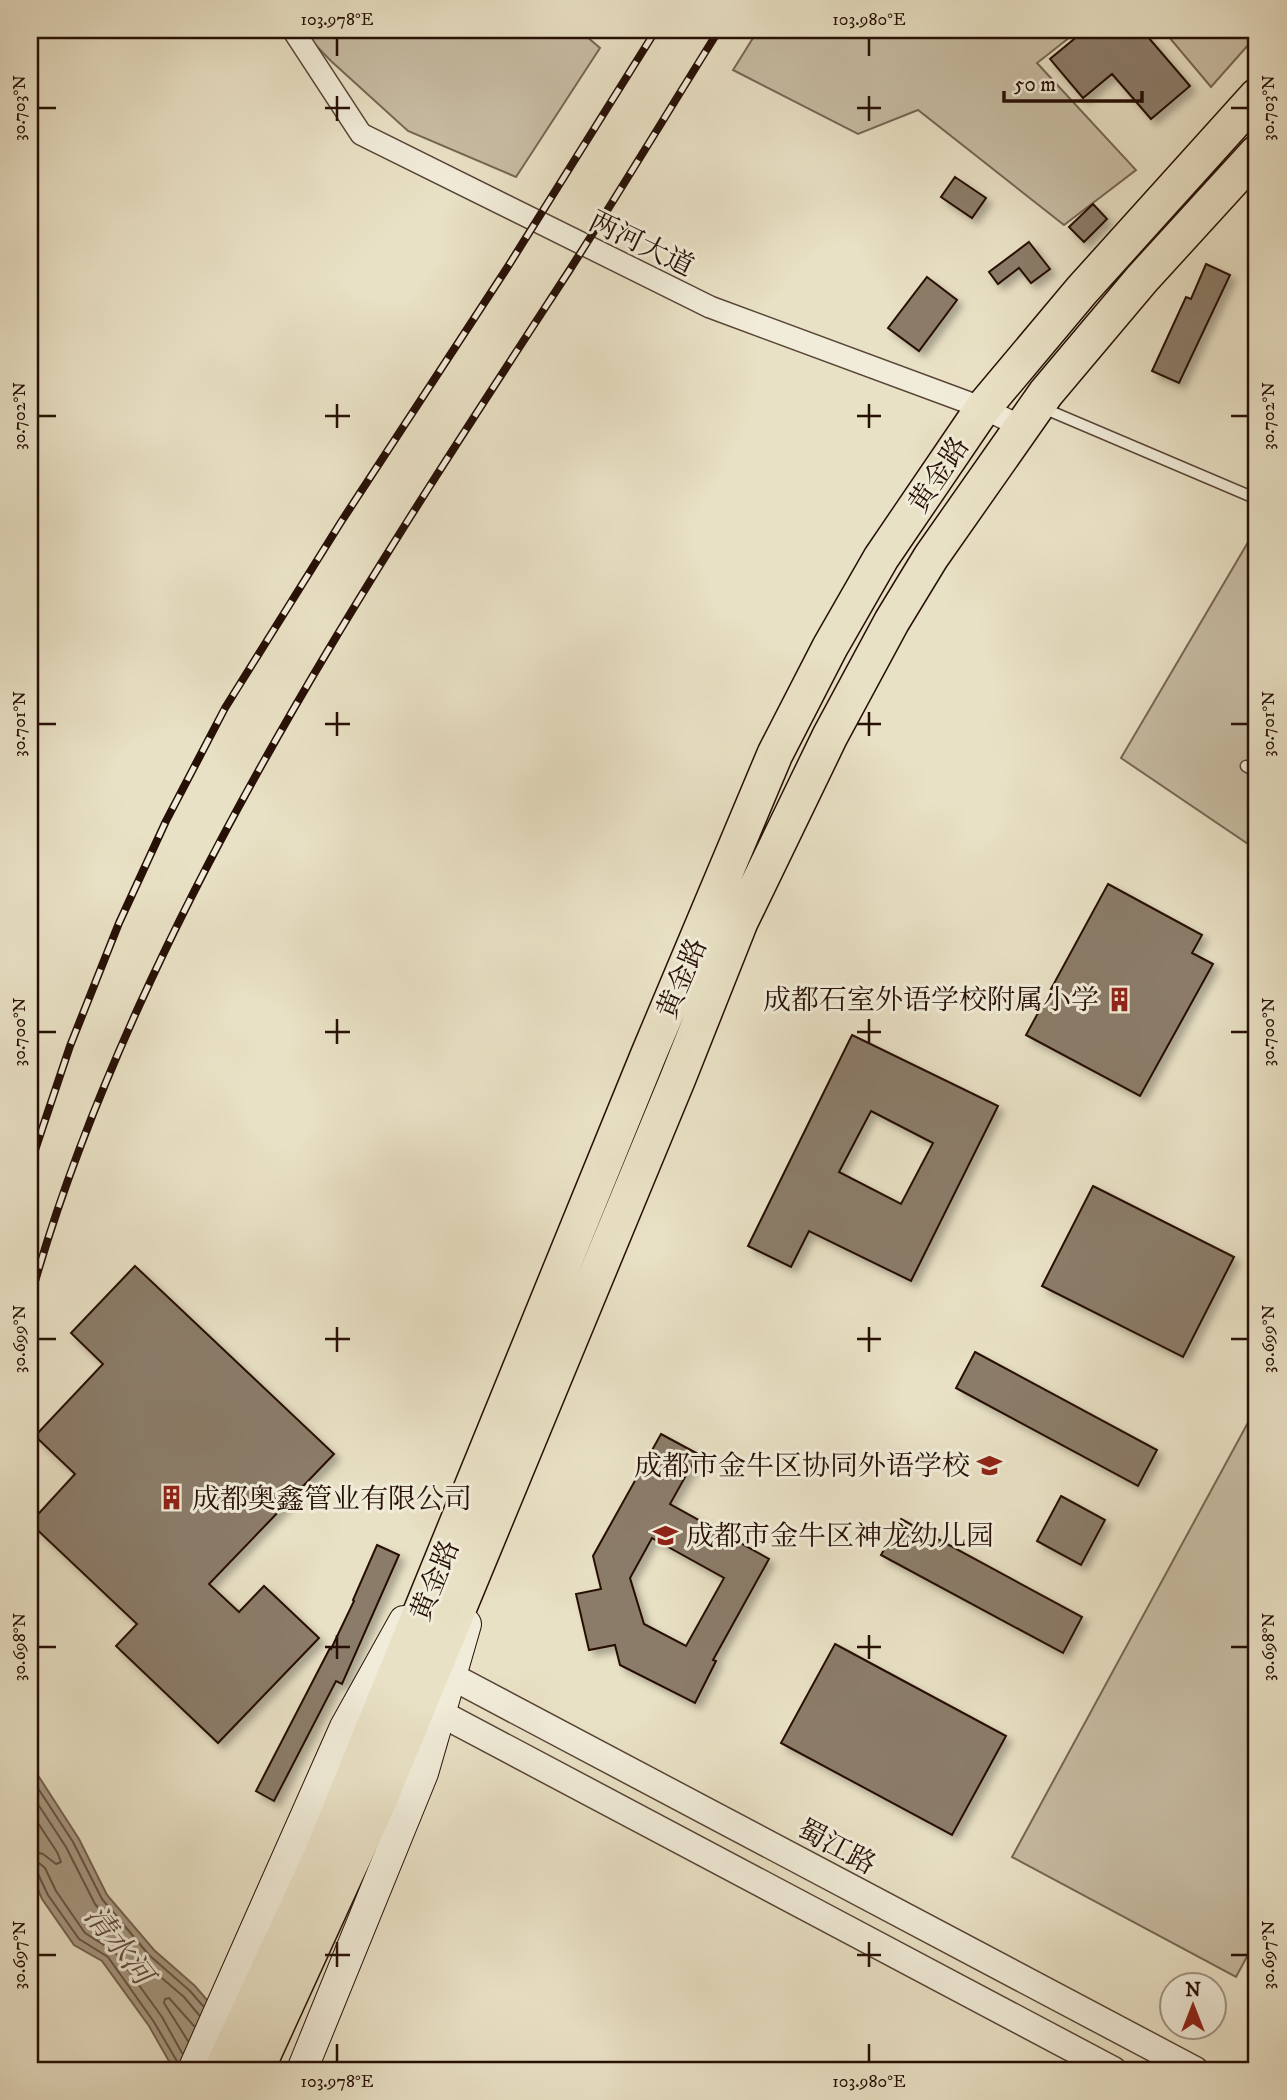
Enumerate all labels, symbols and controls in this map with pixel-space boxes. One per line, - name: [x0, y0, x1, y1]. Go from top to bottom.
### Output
- text: 103.978°E: [300, 9, 374, 31]
- text: 103.980°E: [832, 9, 906, 31]
- scale bar: [1004, 60, 1142, 104]
- text: 50 m: [1014, 72, 1056, 98]
- text: 30.703°N: [9, 75, 31, 141]
- text: 30.703°N: [1258, 75, 1280, 141]
- street label: 两河大道: [583, 204, 699, 285]
- text: 30.702°N: [9, 382, 31, 450]
- text: 30.702°N: [1258, 382, 1280, 450]
- street label: 黄金路: [901, 430, 977, 519]
- text: 30.701°N: [9, 691, 31, 757]
- text: 30.701°N: [1258, 691, 1280, 757]
- street label: 黄金路: [650, 933, 715, 1024]
- place label: 成都石室外语学校附属小学: [763, 983, 1099, 1018]
- building icon: 成都石室外语学校附属小学: [1105, 985, 1133, 1013]
- text: 30.700°N: [9, 997, 31, 1066]
- text: 30.700°N: [1258, 997, 1280, 1066]
- text: 30.699°N: [9, 1305, 31, 1373]
- text: 30.699°N: [1258, 1305, 1280, 1373]
- place label: 成都市金牛区协同外语学校: [634, 1449, 970, 1484]
- school or university icon: 成都市金牛区协同外语学校: [976, 1451, 1004, 1479]
- place label: 成都奥鑫管业有限公司: [192, 1482, 472, 1517]
- building icon: 成都奥鑫管业有限公司: [158, 1484, 186, 1512]
- place label: 成都市金牛区神龙幼儿园: [686, 1519, 994, 1554]
- school or university icon: 成都市金牛区神龙幼儿园: [652, 1521, 680, 1549]
- street label: 黄金路: [403, 1535, 467, 1626]
- text: 30.698°N: [9, 1613, 31, 1681]
- text: 30.698°N: [1258, 1613, 1280, 1681]
- street label: 蜀江路: [791, 1812, 882, 1882]
- water label: 清水河: [76, 1899, 163, 1997]
- text: 30.697°N: [9, 1920, 31, 1990]
- text: 30.697°N: [1258, 1920, 1280, 1990]
- north arrow: [1158, 1970, 1228, 2040]
- text: N: [1185, 1979, 1201, 2002]
- text: 103.978°E: [300, 2071, 374, 2093]
- text: 103.980°E: [832, 2071, 906, 2093]

